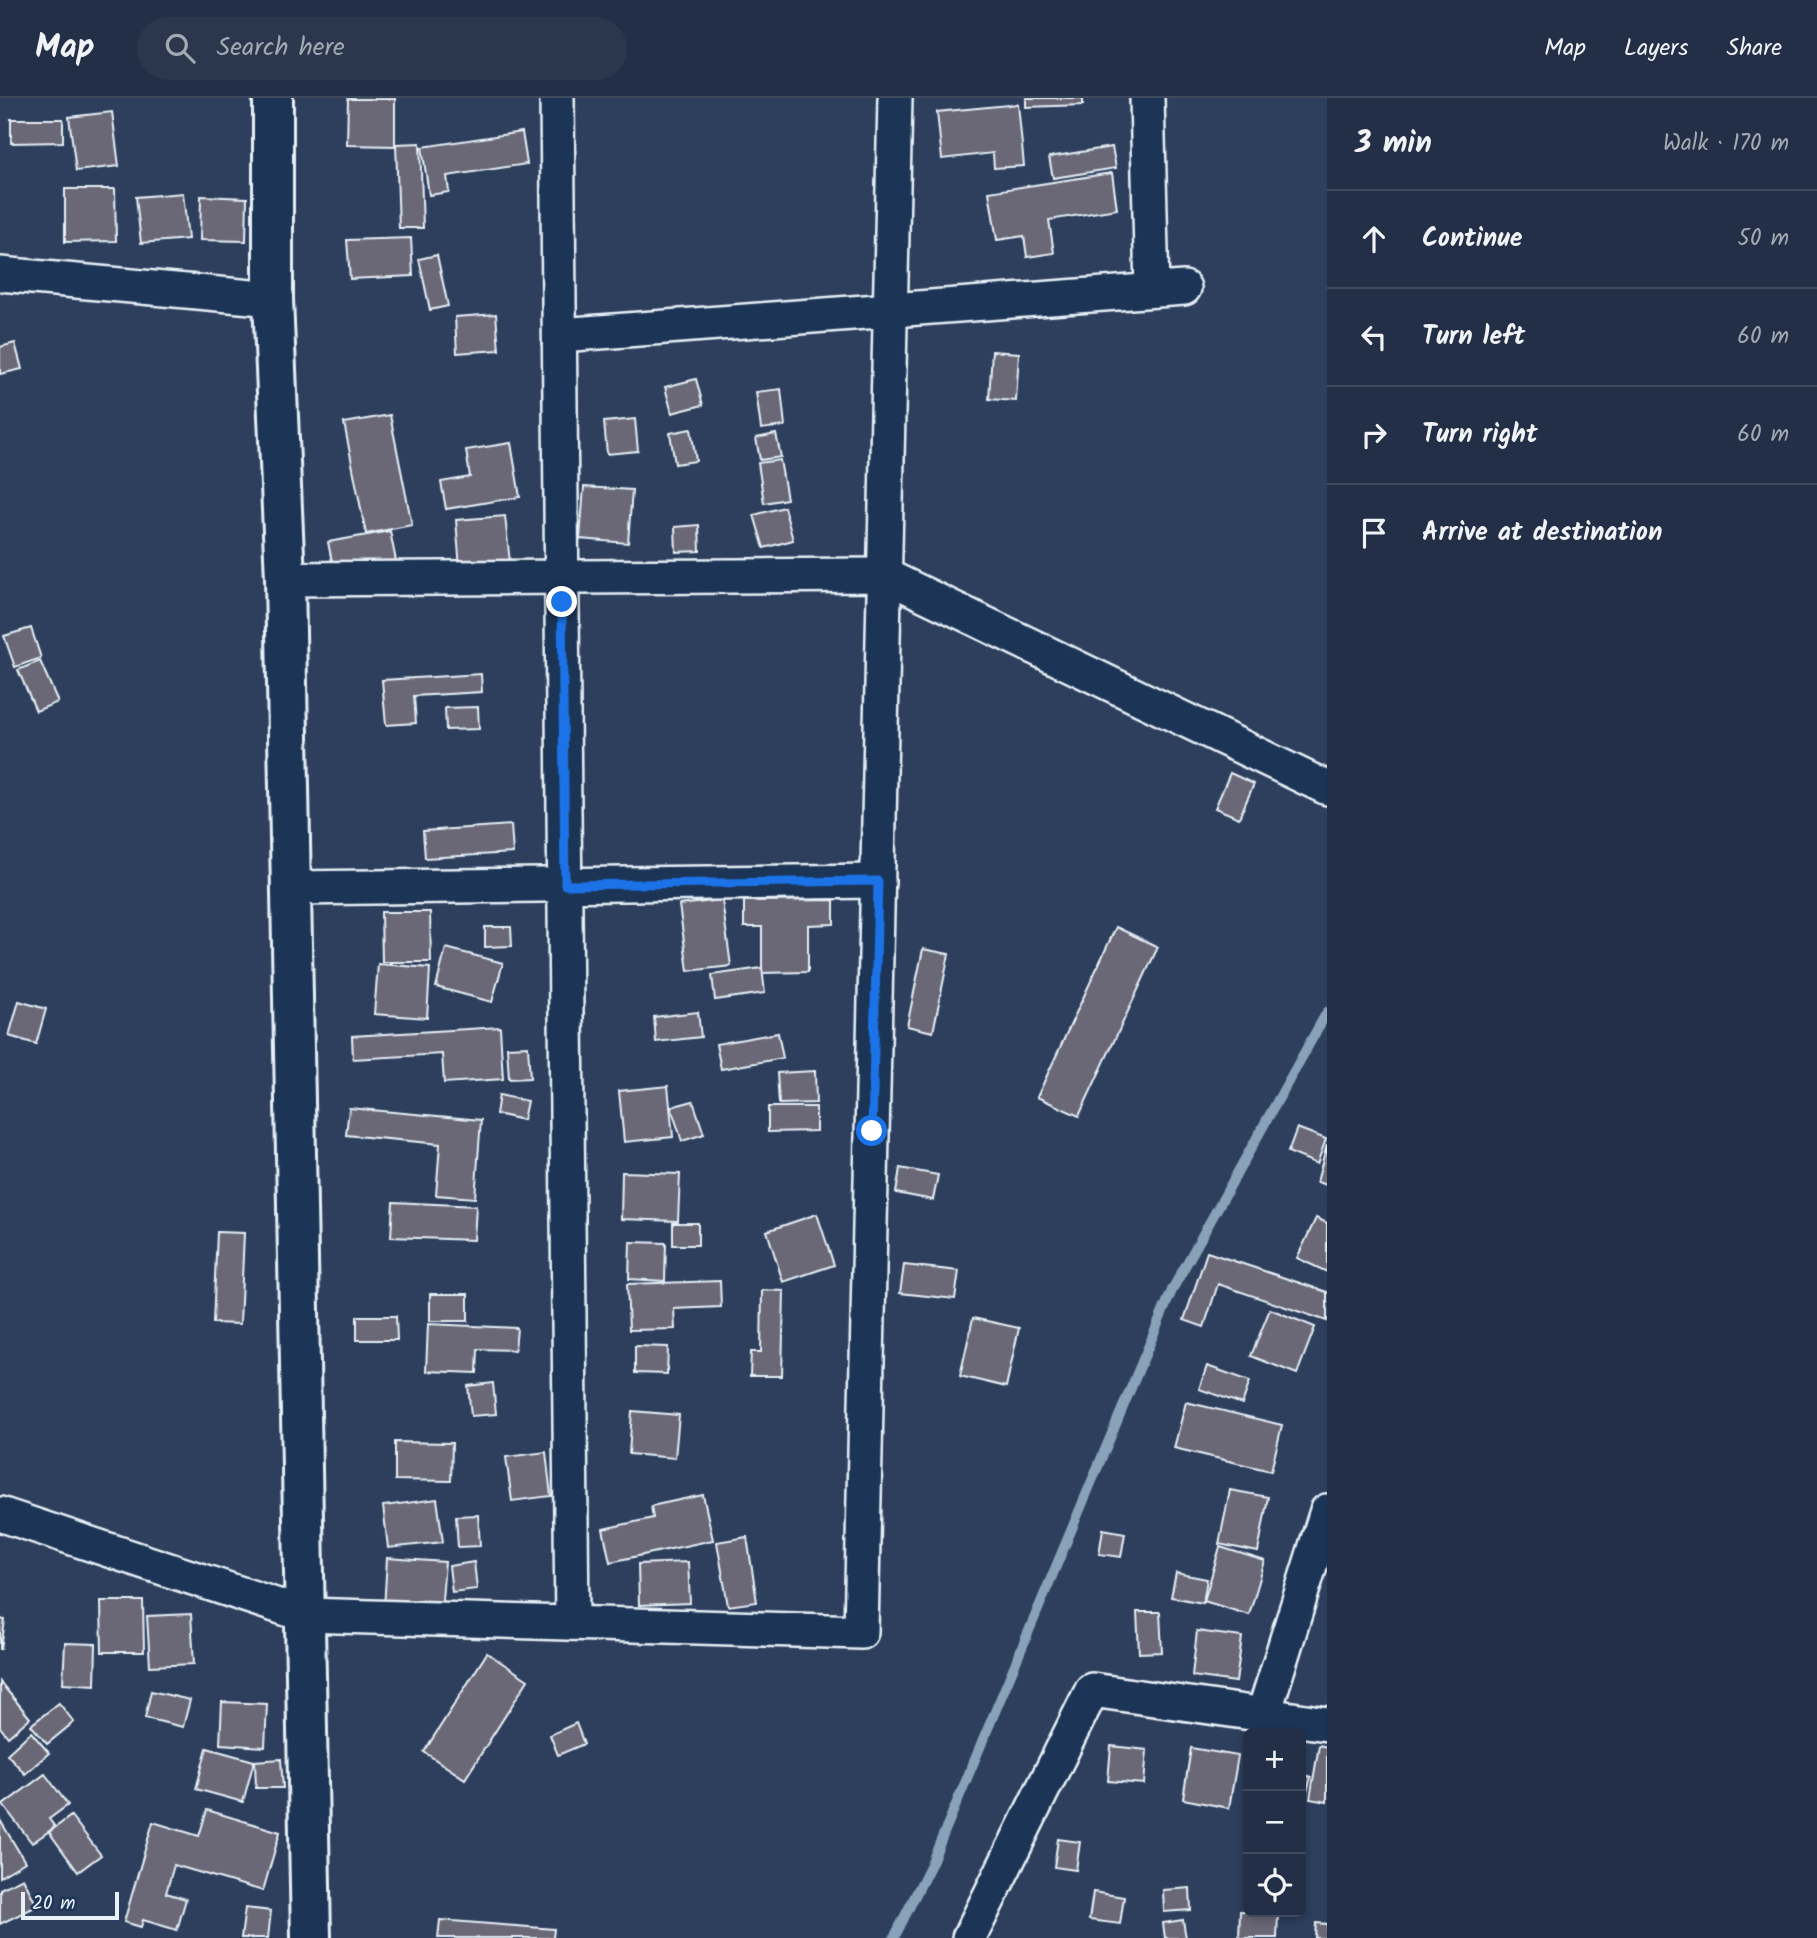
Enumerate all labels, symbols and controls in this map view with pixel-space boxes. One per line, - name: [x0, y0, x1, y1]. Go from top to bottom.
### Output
- search box: [137, 17, 627, 80]
- text: Map: [35, 22, 95, 75]
- text: Search here: [217, 27, 345, 69]
- icon: search: [161, 29, 199, 67]
- text: Map: [1544, 29, 1586, 68]
- text: Layers: [1624, 29, 1688, 68]
- text: Share: [1726, 29, 1782, 68]
- text: 3 min: [1355, 120, 1432, 168]
- text: Walk · 170 m: [1663, 126, 1789, 162]
- text: Continue: [1422, 218, 1523, 260]
- icon: ahead: [1355, 220, 1393, 258]
- text: 50 m: [1738, 221, 1789, 257]
- text: Turn left: [1422, 316, 1525, 358]
- icon: left: [1355, 318, 1393, 356]
- text: 60 m: [1737, 319, 1789, 355]
- text: Turn right: [1422, 414, 1538, 456]
- icon: right: [1355, 416, 1393, 454]
- text: 60 m: [1737, 417, 1789, 453]
- text: Arrive at destination: [1422, 512, 1662, 554]
- icon: arrive: [1355, 514, 1393, 552]
- route end: [546, 586, 577, 617]
- route start: [856, 1115, 887, 1146]
- map controls: [1243, 1728, 1306, 1917]
- button: +: [1243, 1728, 1306, 1791]
- button: −: [1243, 1791, 1306, 1854]
- button: locate: [1243, 1854, 1306, 1917]
- scale bar: [21, 1889, 119, 1921]
- text: 20 m: [32, 1889, 75, 1919]

